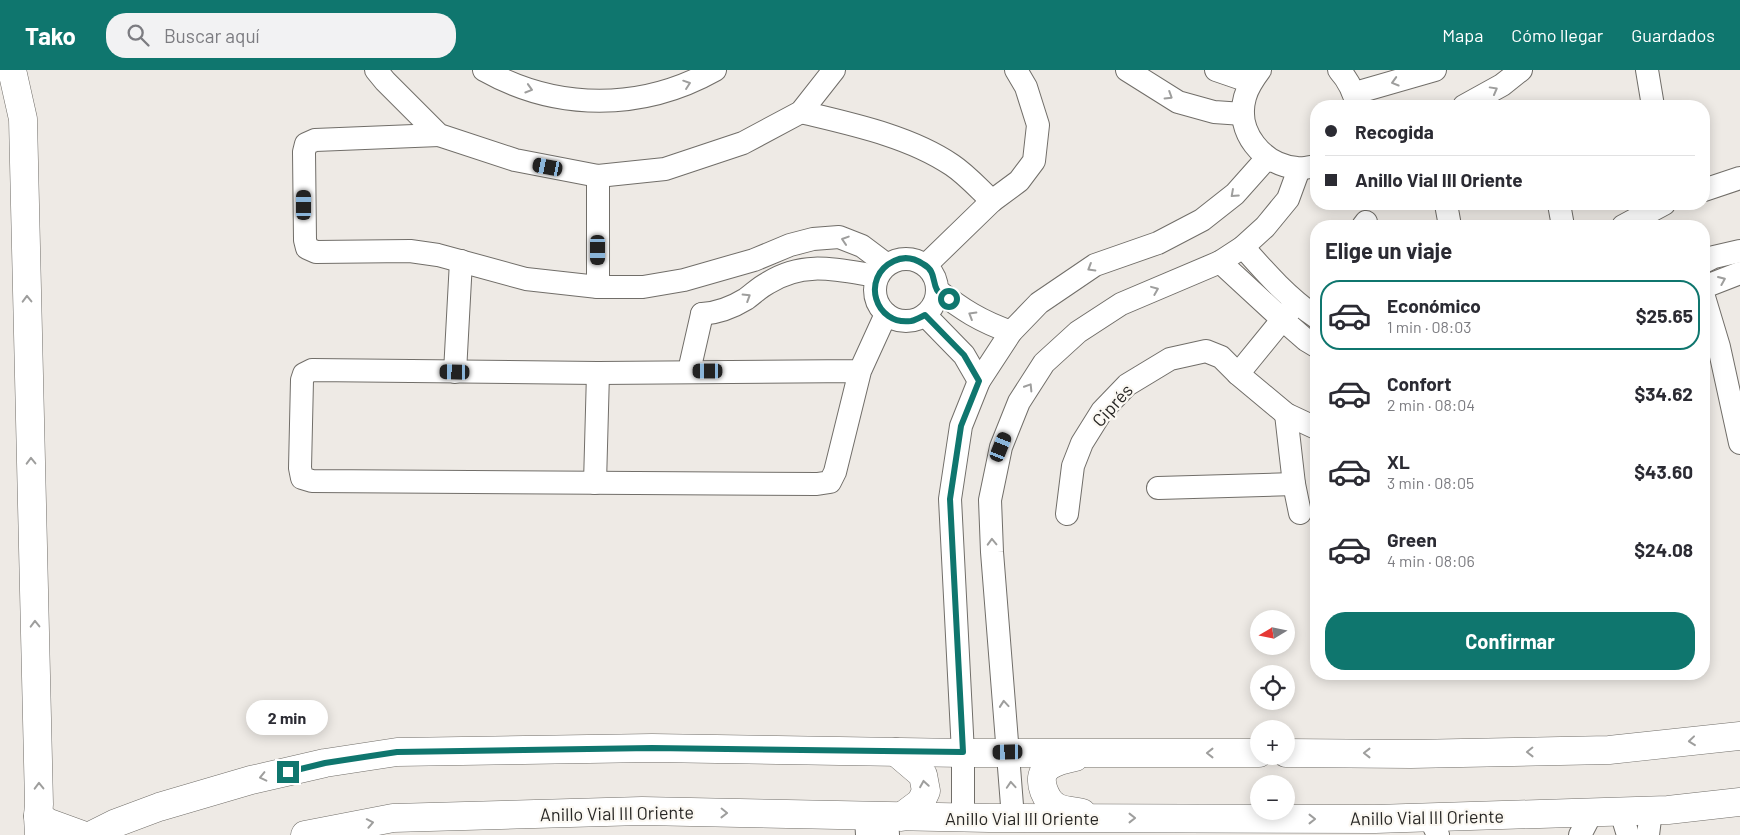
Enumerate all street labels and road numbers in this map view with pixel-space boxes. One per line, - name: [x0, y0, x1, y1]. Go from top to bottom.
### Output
- street label: Ciprés: [1087, 379, 1137, 431]
- street label: Anillo Vial III Oriente: [540, 801, 694, 825]
- street label: Anillo Vial III Oriente: [1350, 805, 1504, 829]
- street label: Anillo Vial III Oriente: [945, 807, 1099, 829]

